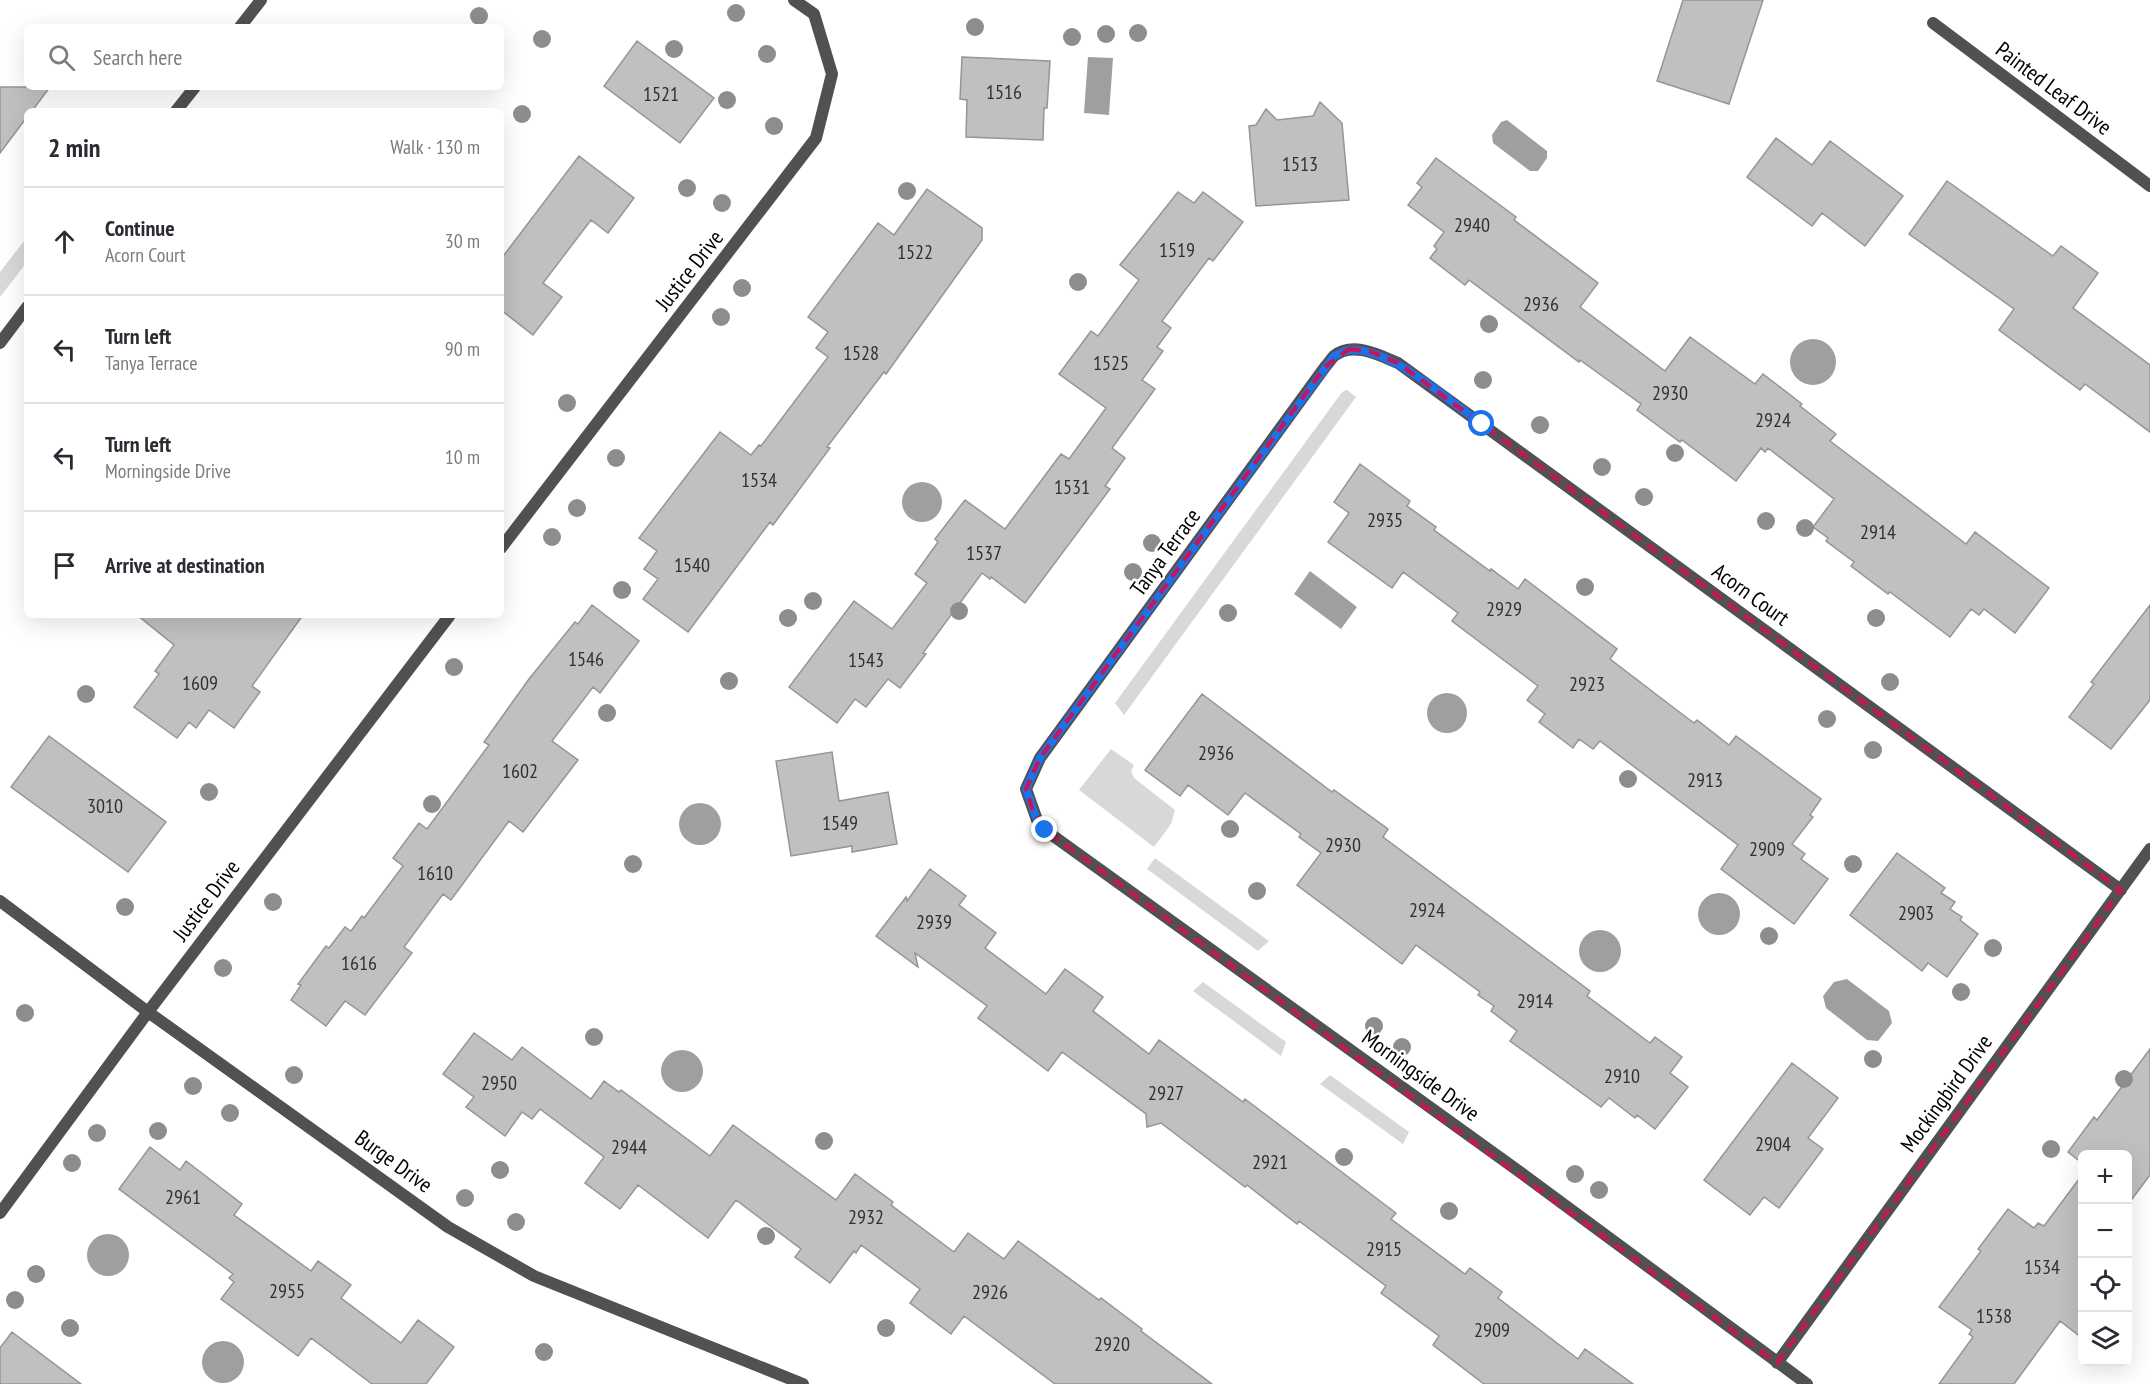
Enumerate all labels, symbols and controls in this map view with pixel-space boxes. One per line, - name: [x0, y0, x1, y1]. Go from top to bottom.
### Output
- search box: [24, 24, 504, 90]
- street label: Painted Leaf Drive: [1990, 35, 2118, 141]
- icon: search: [45, 41, 78, 74]
- text: Search here: [93, 43, 182, 71]
- house number: 1516: [986, 79, 1022, 105]
- house number: 1521: [643, 81, 679, 107]
- text: 2 min: [48, 131, 101, 164]
- text: Walk · 130 m: [390, 134, 480, 160]
- house number: 1513: [1282, 151, 1318, 177]
- house number: 2940: [1454, 212, 1490, 238]
- text: Continue: [105, 214, 175, 242]
- street label: Justice Drive: [648, 224, 729, 317]
- icon: ahead: [48, 225, 81, 258]
- text: 30 m: [445, 228, 480, 254]
- house number: 1519: [1159, 237, 1195, 263]
- house number: 1522: [897, 239, 933, 265]
- text: Acorn Court: [105, 242, 186, 268]
- house number: 2936: [1523, 291, 1559, 317]
- text: Turn left: [105, 322, 171, 350]
- icon: left: [48, 333, 81, 366]
- text: 90 m: [445, 336, 480, 362]
- house number: 1528: [843, 340, 879, 366]
- text: Tanya Terrace: [105, 350, 197, 376]
- house number: 1525: [1093, 350, 1129, 376]
- house number: 2930: [1652, 380, 1688, 406]
- house number: 2924: [1755, 407, 1791, 433]
- route start: [1468, 410, 1494, 436]
- text: Turn left: [105, 430, 171, 458]
- icon: left: [48, 441, 81, 474]
- text: 10 m: [445, 444, 480, 470]
- text: Morningside Drive: [105, 458, 231, 484]
- house number: 1534: [741, 467, 777, 493]
- house number: 1531: [1054, 474, 1090, 500]
- street label: Tanya Terrace: [1124, 503, 1206, 601]
- house number: 2935: [1367, 507, 1403, 533]
- house number: 2914: [1860, 519, 1896, 545]
- house number: 1537: [966, 540, 1002, 566]
- icon: arrive: [48, 549, 81, 582]
- text: Arrive at destination: [105, 551, 265, 579]
- house number: 1540: [674, 552, 710, 578]
- street label: Acorn Court: [1707, 557, 1795, 631]
- house number: 2929: [1486, 596, 1522, 622]
- house number: 1546: [568, 646, 604, 672]
- house number: 1543: [848, 647, 884, 673]
- house number: 1609: [182, 670, 218, 696]
- house number: 2923: [1569, 671, 1605, 697]
- house number: 2936: [1198, 740, 1234, 766]
- house number: 1602: [502, 758, 538, 784]
- house number: 2913: [1687, 767, 1723, 793]
- house number: 3010: [87, 793, 123, 819]
- house number: 1549: [822, 810, 858, 836]
- route end: [1031, 816, 1057, 842]
- house number: 2930: [1325, 832, 1361, 858]
- house number: 2909: [1749, 836, 1785, 862]
- street label: Justice Drive: [166, 854, 246, 947]
- house number: 1610: [417, 860, 453, 886]
- house number: 2924: [1409, 897, 1445, 923]
- house number: 2903: [1898, 900, 1934, 926]
- house number: 2939: [916, 909, 952, 935]
- house number: 1616: [341, 950, 377, 976]
- house number: 2914: [1517, 988, 1553, 1014]
- street label: Morningside Drive: [1357, 1023, 1485, 1127]
- street label: Mockingbird Drive: [1894, 1029, 1998, 1157]
- house number: 2910: [1604, 1063, 1640, 1089]
- house number: 2950: [481, 1070, 517, 1096]
- house number: 2927: [1148, 1080, 1184, 1106]
- street label: Burge Drive: [350, 1123, 438, 1199]
- house number: 2904: [1755, 1131, 1791, 1157]
- house number: 2944: [611, 1134, 647, 1160]
- house number: 2921: [1252, 1149, 1288, 1175]
- map controls: [2078, 1150, 2132, 1366]
- button: +: [2078, 1150, 2132, 1204]
- house number: 2961: [165, 1184, 201, 1210]
- house number: 2932: [848, 1204, 884, 1230]
- button: −: [2078, 1204, 2132, 1258]
- house number: 2915: [1366, 1236, 1402, 1262]
- house number: 1534: [2024, 1254, 2060, 1280]
- button: locate: [2078, 1258, 2132, 1312]
- house number: 2955: [269, 1278, 305, 1304]
- house number: 2926: [972, 1279, 1008, 1305]
- house number: 1538: [1976, 1303, 2012, 1329]
- button: layers: [2078, 1312, 2132, 1366]
- house number: 2909: [1474, 1317, 1510, 1343]
- house number: 2920: [1094, 1331, 1130, 1357]

